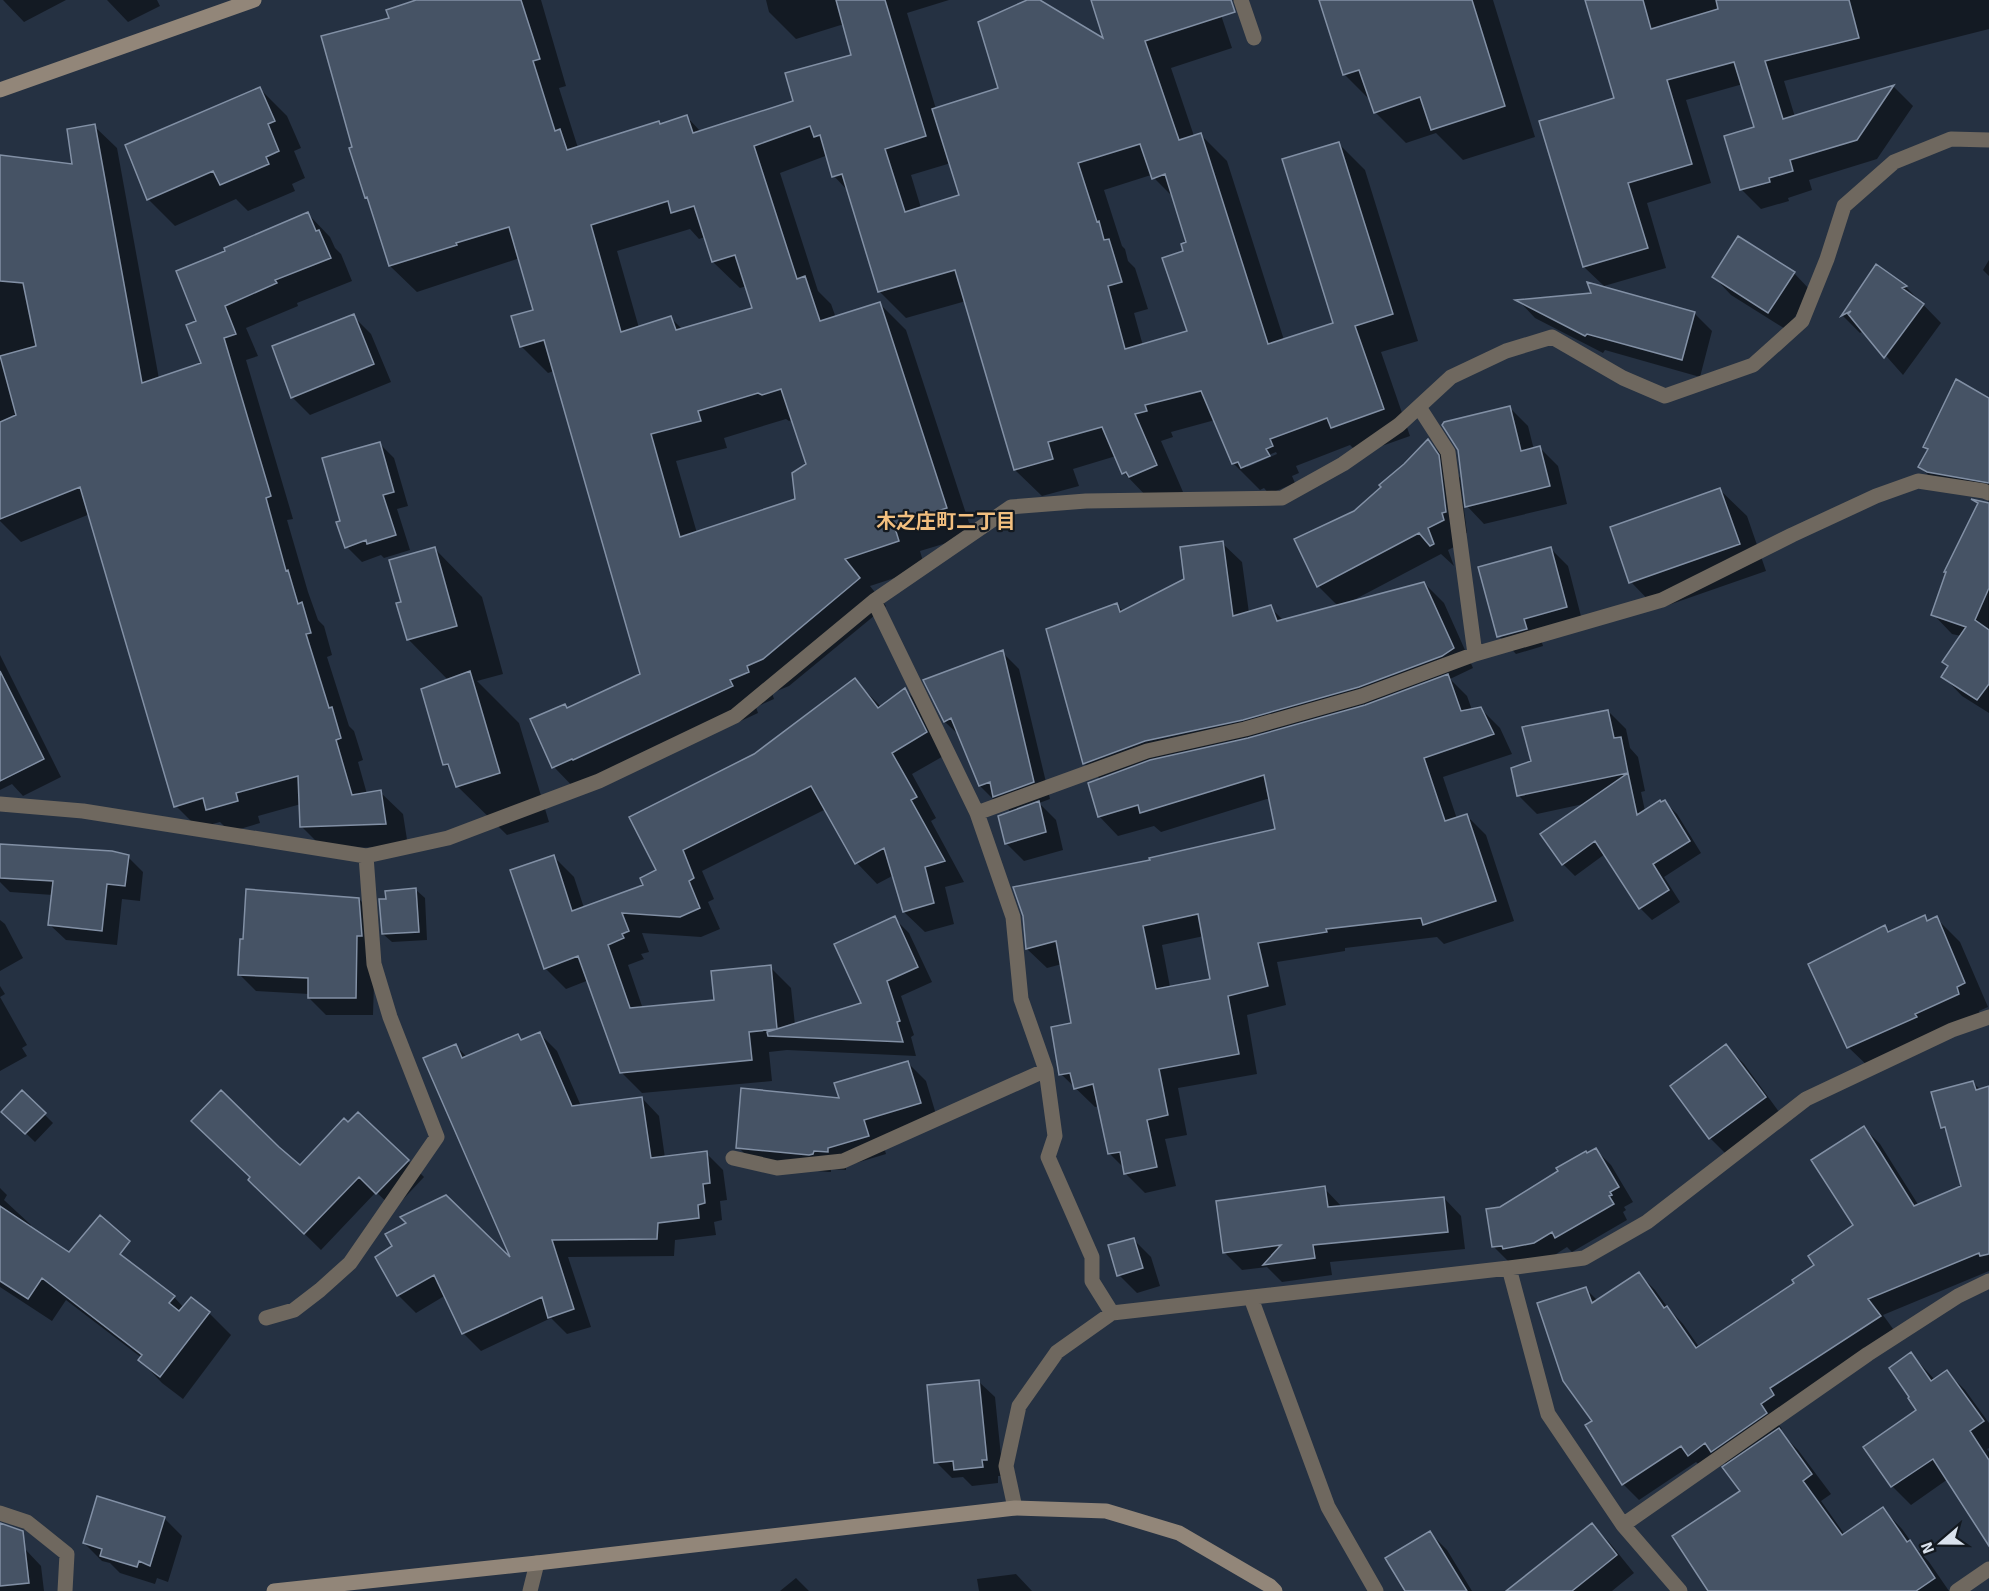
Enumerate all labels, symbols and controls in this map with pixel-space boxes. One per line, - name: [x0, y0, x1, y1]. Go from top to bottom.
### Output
- district label: 木之庄町二丁目: [876, 509, 1016, 534]
- north arrow: [1911, 1513, 1971, 1573]
- text: N: [1917, 1539, 1939, 1556]

